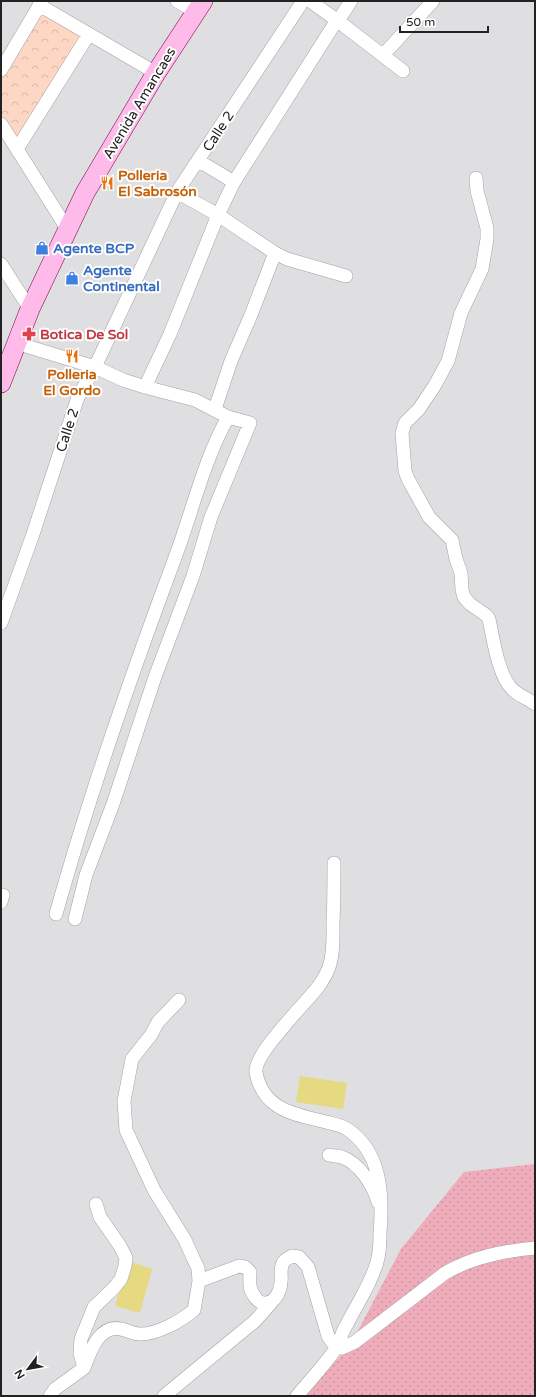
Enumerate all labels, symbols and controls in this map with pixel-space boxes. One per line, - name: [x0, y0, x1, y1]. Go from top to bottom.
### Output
- scale bar: [400, 8, 488, 34]
- text: 50 m: [406, 15, 435, 29]
- street label: Avenida Amancaes: [99, 44, 180, 162]
- street label: Calle 2: [199, 108, 238, 155]
- place label: Polleria El Sabrosón: [118, 167, 197, 200]
- restaurant icon: Polleria El Sabrosón: [99, 175, 115, 191]
- shop icon: Agente BCP: [34, 240, 50, 256]
- place label: Agente BCP: [53, 240, 135, 257]
- place label: Agente Continental: [83, 262, 160, 295]
- shop icon: Agente Continental: [64, 270, 80, 286]
- pharmacy icon: Botica De Sol: [21, 326, 37, 342]
- place label: Botica De Sol: [40, 326, 128, 343]
- restaurant icon: Polleria El Gordo: [64, 348, 80, 364]
- place label: Polleria El Gordo: [43, 366, 101, 399]
- street label: Calle 2: [52, 406, 83, 454]
- north arrow: [8, 1349, 48, 1389]
- text: N: [12, 1367, 28, 1381]

